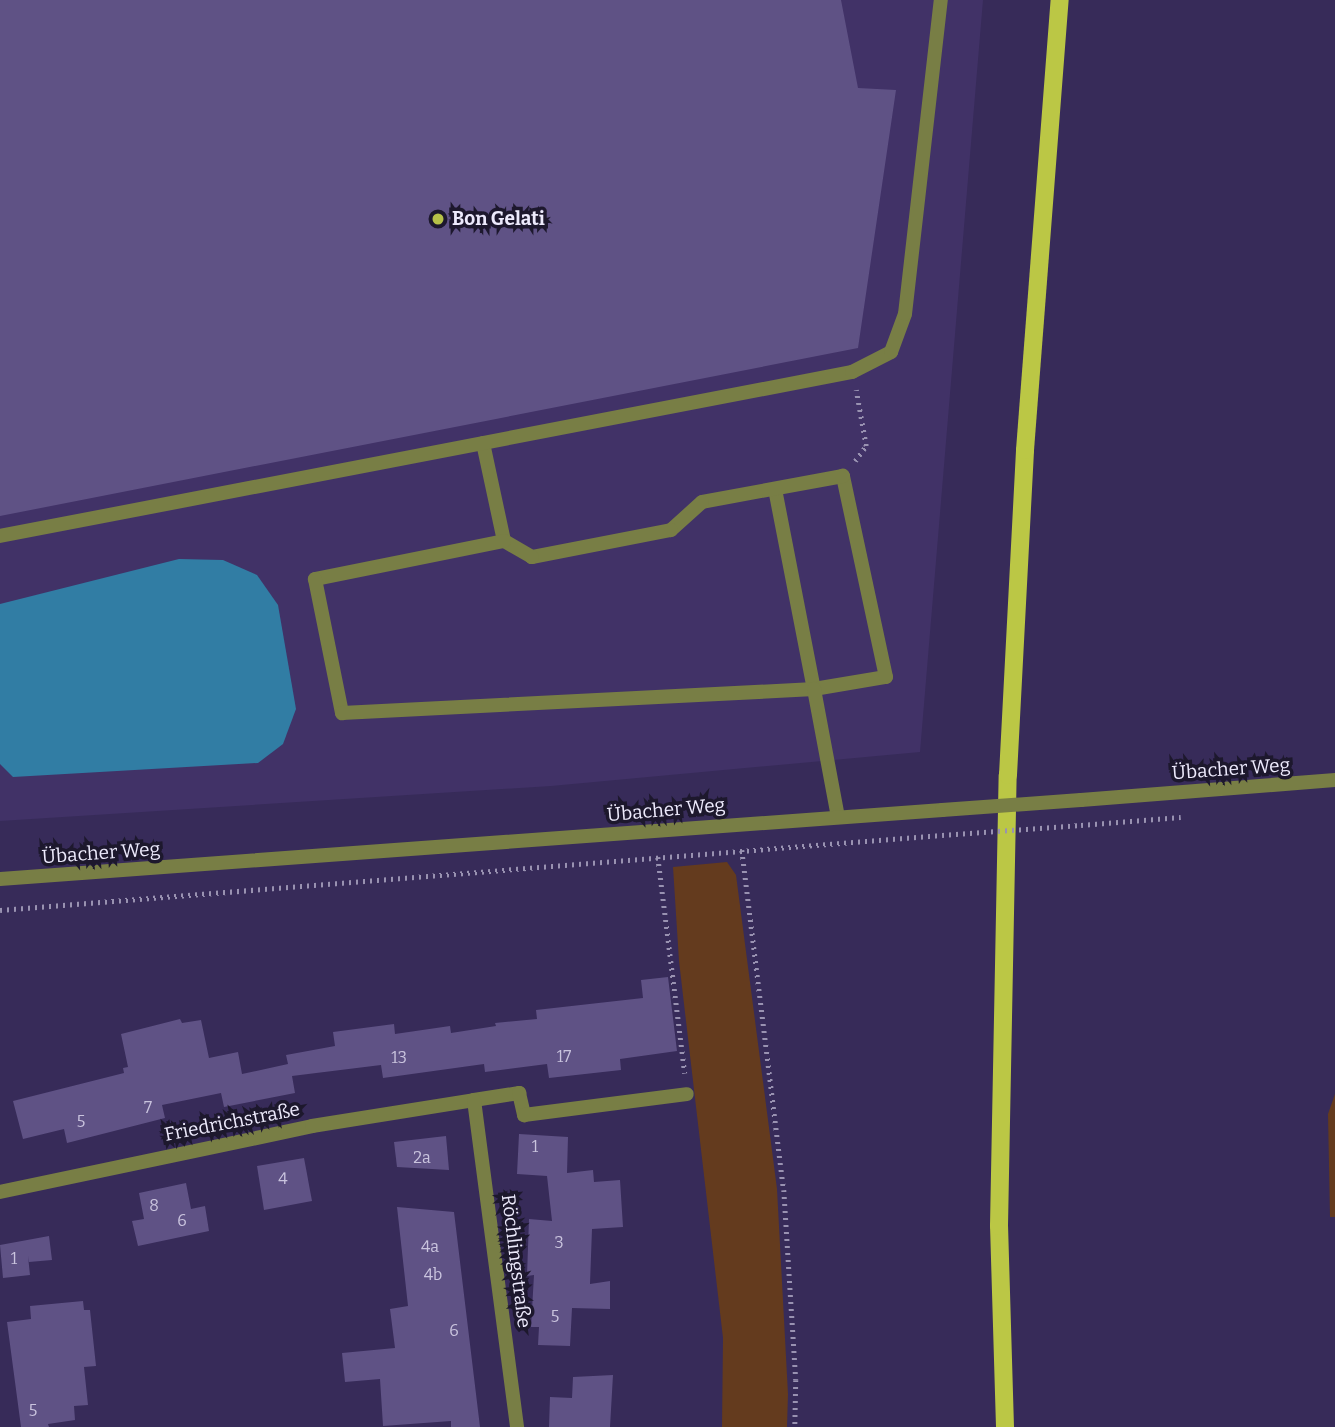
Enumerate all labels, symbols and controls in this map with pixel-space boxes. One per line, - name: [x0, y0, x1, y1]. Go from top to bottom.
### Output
- place label: Bon Gelati: [452, 208, 545, 230]
- marker: Bon Gelati: [430, 211, 446, 227]
- street label: Übacher Weg: [1171, 753, 1291, 785]
- street label: Übacher Weg: [606, 793, 726, 827]
- street label: Übacher Weg: [41, 837, 161, 869]
- house number: 17: [557, 1047, 571, 1067]
- house number: 13: [391, 1048, 407, 1068]
- house number: 7: [144, 1098, 152, 1118]
- street label: Friedrichstraße: [162, 1098, 302, 1146]
- house number: 5: [77, 1112, 85, 1132]
- house number: 1: [532, 1137, 538, 1157]
- house number: 2a: [413, 1148, 431, 1168]
- house number: 4: [278, 1169, 288, 1189]
- street label: Röchlingstraße: [496, 1193, 536, 1329]
- house number: 8: [149, 1196, 159, 1216]
- house number: 6: [177, 1211, 187, 1231]
- house number: 3: [554, 1233, 564, 1253]
- house number: 4a: [421, 1237, 439, 1257]
- house number: 1: [11, 1249, 17, 1269]
- house number: 4b: [424, 1265, 442, 1285]
- house number: 5: [551, 1307, 559, 1327]
- house number: 6: [449, 1321, 459, 1341]
- house number: 5: [29, 1401, 37, 1421]

